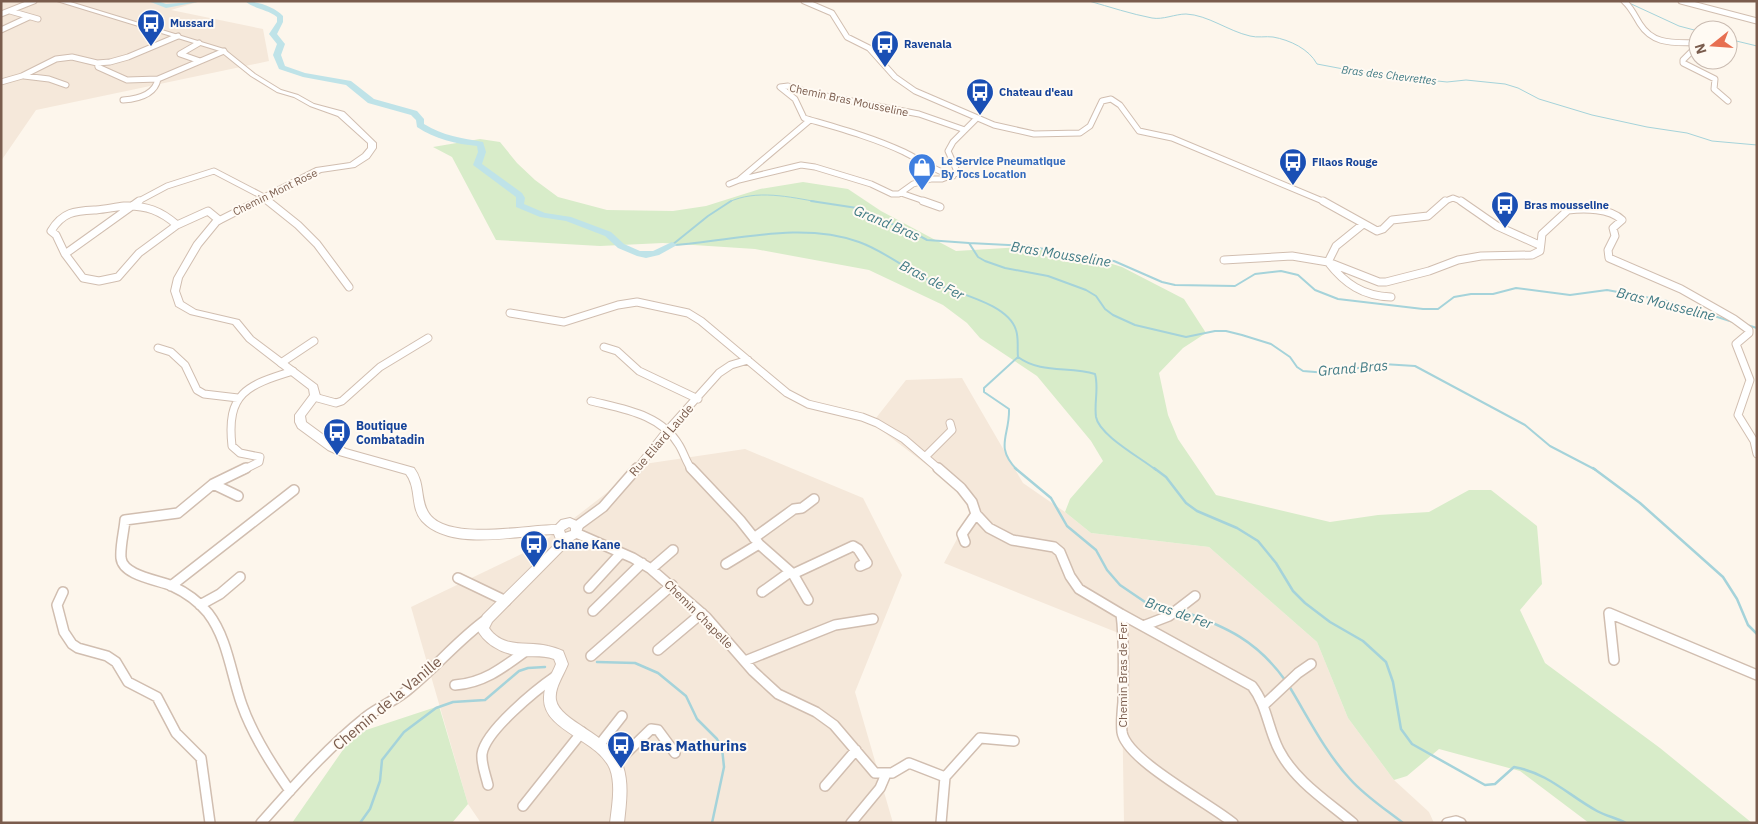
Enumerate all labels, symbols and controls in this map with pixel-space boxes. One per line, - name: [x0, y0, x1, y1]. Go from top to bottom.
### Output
- bus stop icon: Mussard: [136, 8, 166, 47]
- place label: Mussard: [170, 16, 214, 30]
- north arrow: [1688, 20, 1738, 70]
- bus stop icon: Ravenala: [870, 29, 900, 68]
- place label: Ravenala: [904, 37, 952, 51]
- text: N: [1690, 41, 1711, 56]
- water label: Bras des Chevrettes: [1341, 62, 1437, 88]
- bus stop icon: Chateau d'eau: [965, 77, 995, 116]
- street label: Chemin Bras Mousseline: [788, 81, 910, 119]
- place label: Chateau d'eau: [999, 85, 1073, 99]
- bus stop icon: Filaos Rouge: [1278, 147, 1308, 186]
- shop icon: Le Service Pneumatique By Tocs Location: [907, 152, 937, 191]
- place label: Le Service Pneumatique By Tocs Location: [941, 154, 1066, 181]
- place label: Filaos Rouge: [1312, 155, 1378, 169]
- street label: Chemin Mont Rose: [230, 165, 320, 219]
- bus stop icon: Bras mousseline: [1490, 190, 1520, 229]
- place label: Bras mousseline: [1524, 198, 1609, 212]
- water label: Grand Bras: [851, 201, 923, 245]
- water label: Bras Mousseline: [1010, 237, 1112, 271]
- water label: Bras de Fer: [897, 256, 968, 304]
- water label: Bras Mousseline: [1615, 283, 1717, 325]
- water label: Grand Bras: [1317, 356, 1389, 380]
- street label: Rue Eliard Laude: [626, 401, 697, 479]
- bus stop icon: Boutique Combatadin: [322, 417, 352, 456]
- place label: Boutique Combatadin: [356, 418, 425, 447]
- bus stop icon: Chane Kane: [519, 529, 549, 568]
- place label: Chane Kane: [553, 537, 621, 552]
- street label: Chemin Chapelle: [661, 576, 737, 652]
- water label: Bras de Fer: [1143, 593, 1216, 633]
- street label: Chemin Bras de Fer: [1115, 622, 1130, 728]
- street label: Chemin de la Vanille: [329, 652, 445, 754]
- bus stop icon: Bras Mathurins: [606, 730, 636, 769]
- place label: Bras Mathurins: [640, 736, 747, 755]

